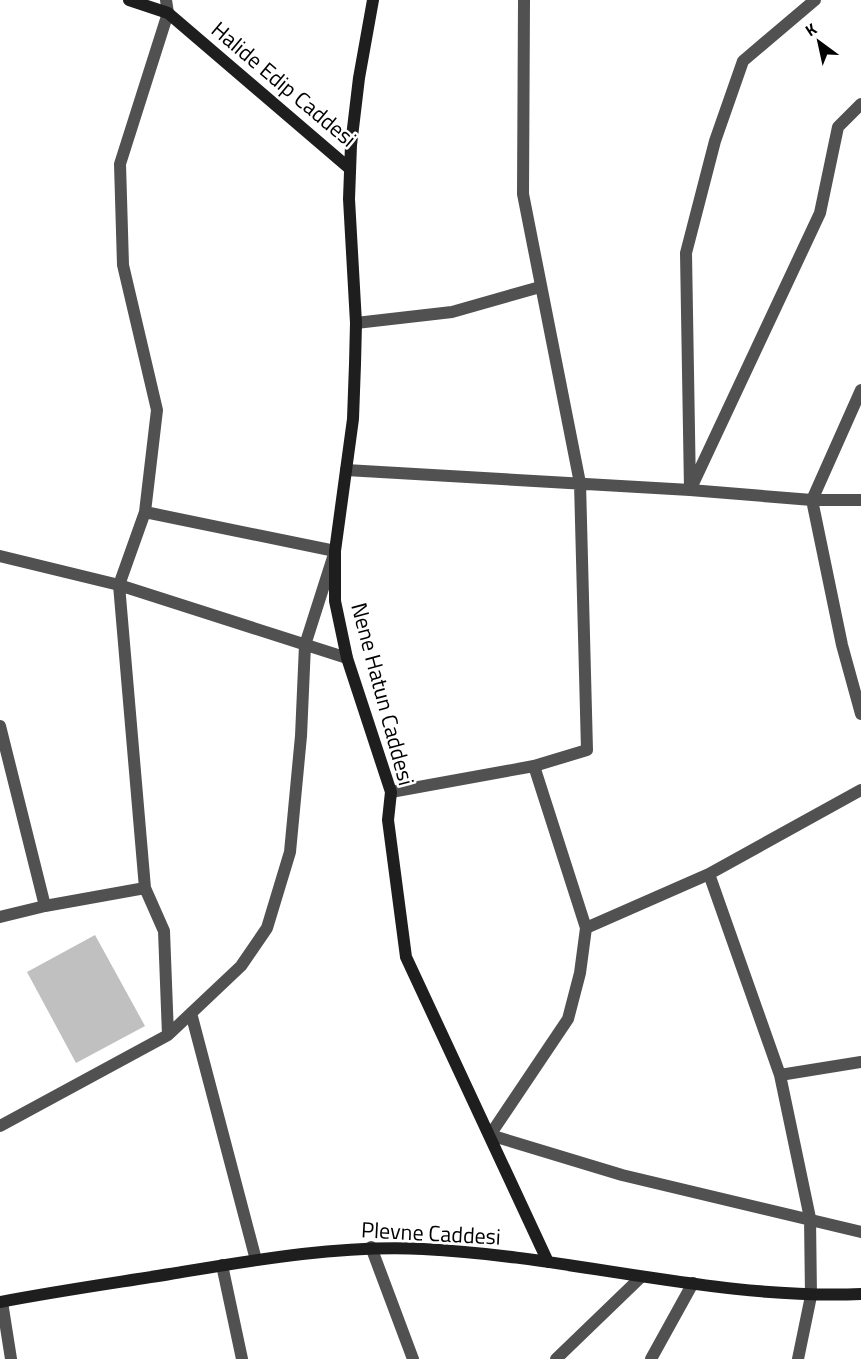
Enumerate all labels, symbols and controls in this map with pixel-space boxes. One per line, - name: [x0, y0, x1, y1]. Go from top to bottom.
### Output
- north arrow: [789, 12, 849, 72]
- street label: Halide Edip Caddesi: [204, 13, 364, 155]
- text: K: [800, 16, 822, 42]
- street label: Nene Hatun Caddesi: [342, 599, 424, 789]
- street label: Plevne Caddesi: [360, 1212, 502, 1254]

